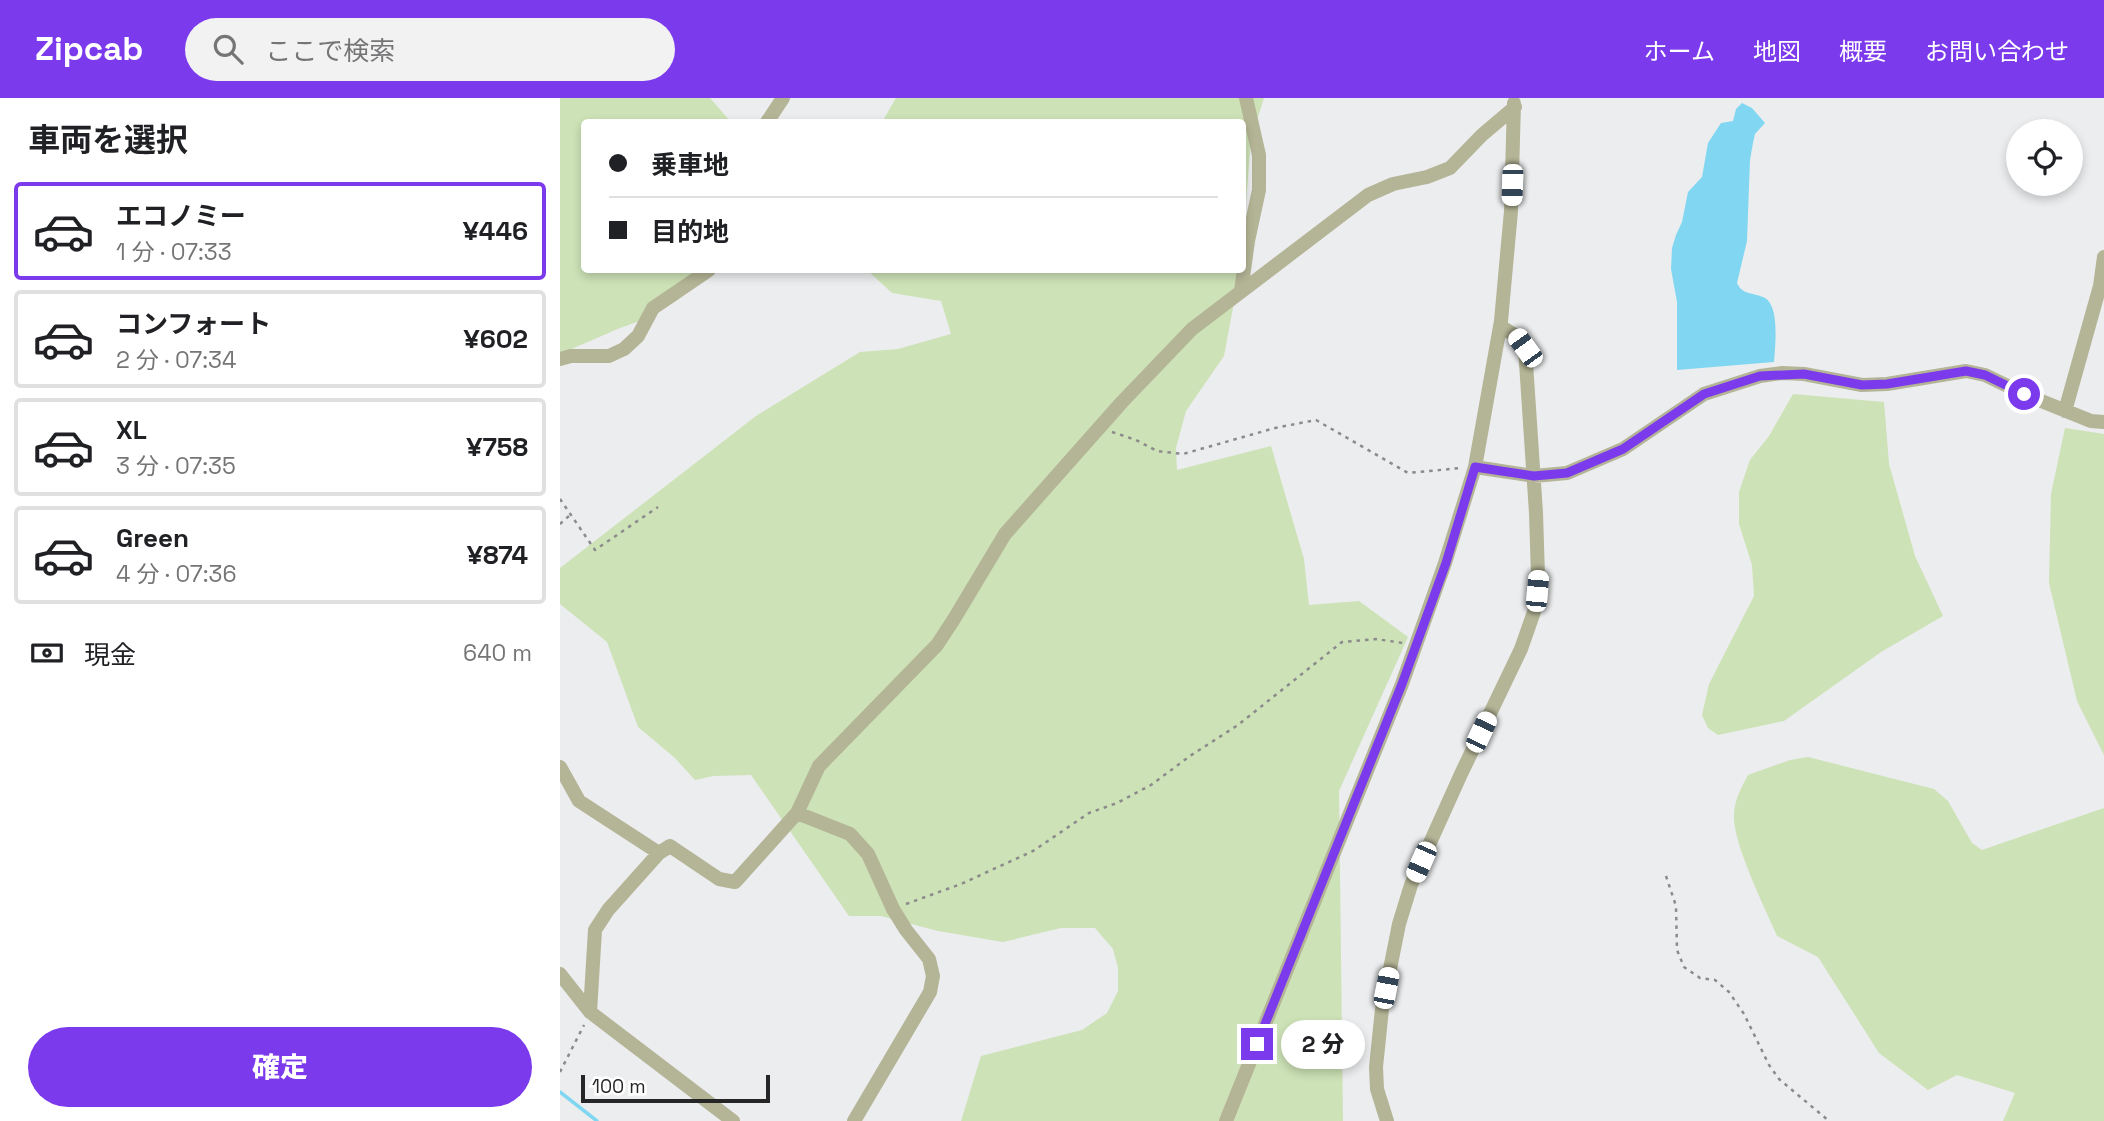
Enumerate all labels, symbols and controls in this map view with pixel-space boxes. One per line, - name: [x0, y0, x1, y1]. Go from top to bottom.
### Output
- search box: [185, 18, 675, 81]
- text: Zipcab: [35, 28, 143, 70]
- icon: search: [209, 30, 247, 68]
- text: ここで検索: [265, 34, 395, 68]
- text: ホーム: [1644, 36, 1715, 67]
- text: 地図: [1753, 36, 1801, 67]
- text: 概要: [1839, 36, 1887, 67]
- text: お問い合わせ: [1925, 36, 2069, 67]
- map controls: [2006, 119, 2083, 196]
- button: locate: [2006, 119, 2083, 196]
- text: 車両を選択: [28, 120, 188, 160]
- text: 乗車地: [651, 148, 729, 182]
- car: [1501, 164, 1524, 206]
- text: エコノミー: [116, 199, 246, 233]
- icon: car: [32, 200, 95, 263]
- text: ¥446: [463, 214, 528, 248]
- text: 目的地: [651, 215, 729, 249]
- text: 1 分 · 07:33: [116, 237, 232, 267]
- text: コンフォート: [116, 307, 271, 341]
- icon: car: [32, 308, 95, 371]
- text: ¥602: [464, 322, 528, 356]
- car: [1505, 325, 1546, 371]
- text: 2 分 · 07:34: [116, 345, 236, 375]
- route start: [2008, 378, 2040, 410]
- text: XL: [116, 413, 147, 447]
- icon: car: [32, 416, 95, 479]
- text: ¥758: [466, 430, 528, 464]
- text: 3 分 · 07:35: [116, 451, 236, 481]
- text: Green: [116, 521, 189, 555]
- icon: car: [32, 524, 95, 587]
- text: ¥874: [467, 538, 528, 572]
- text: 4 分 · 07:36: [116, 559, 237, 589]
- car: [1525, 569, 1550, 613]
- icon: cash: [28, 634, 66, 672]
- text: 現金: [84, 638, 136, 672]
- text: 640 m: [463, 638, 532, 668]
- car: [1463, 709, 1500, 755]
- car: [1403, 839, 1440, 885]
- car: [1372, 965, 1401, 1011]
- callout: 2 分: [1282, 1020, 1366, 1068]
- button: 確定: [28, 1027, 532, 1107]
- route end: [1241, 1028, 1273, 1060]
- text: 2 分: [1302, 1029, 1344, 1059]
- scale bar: [581, 1072, 770, 1104]
- text: 100 m: [592, 1074, 646, 1099]

